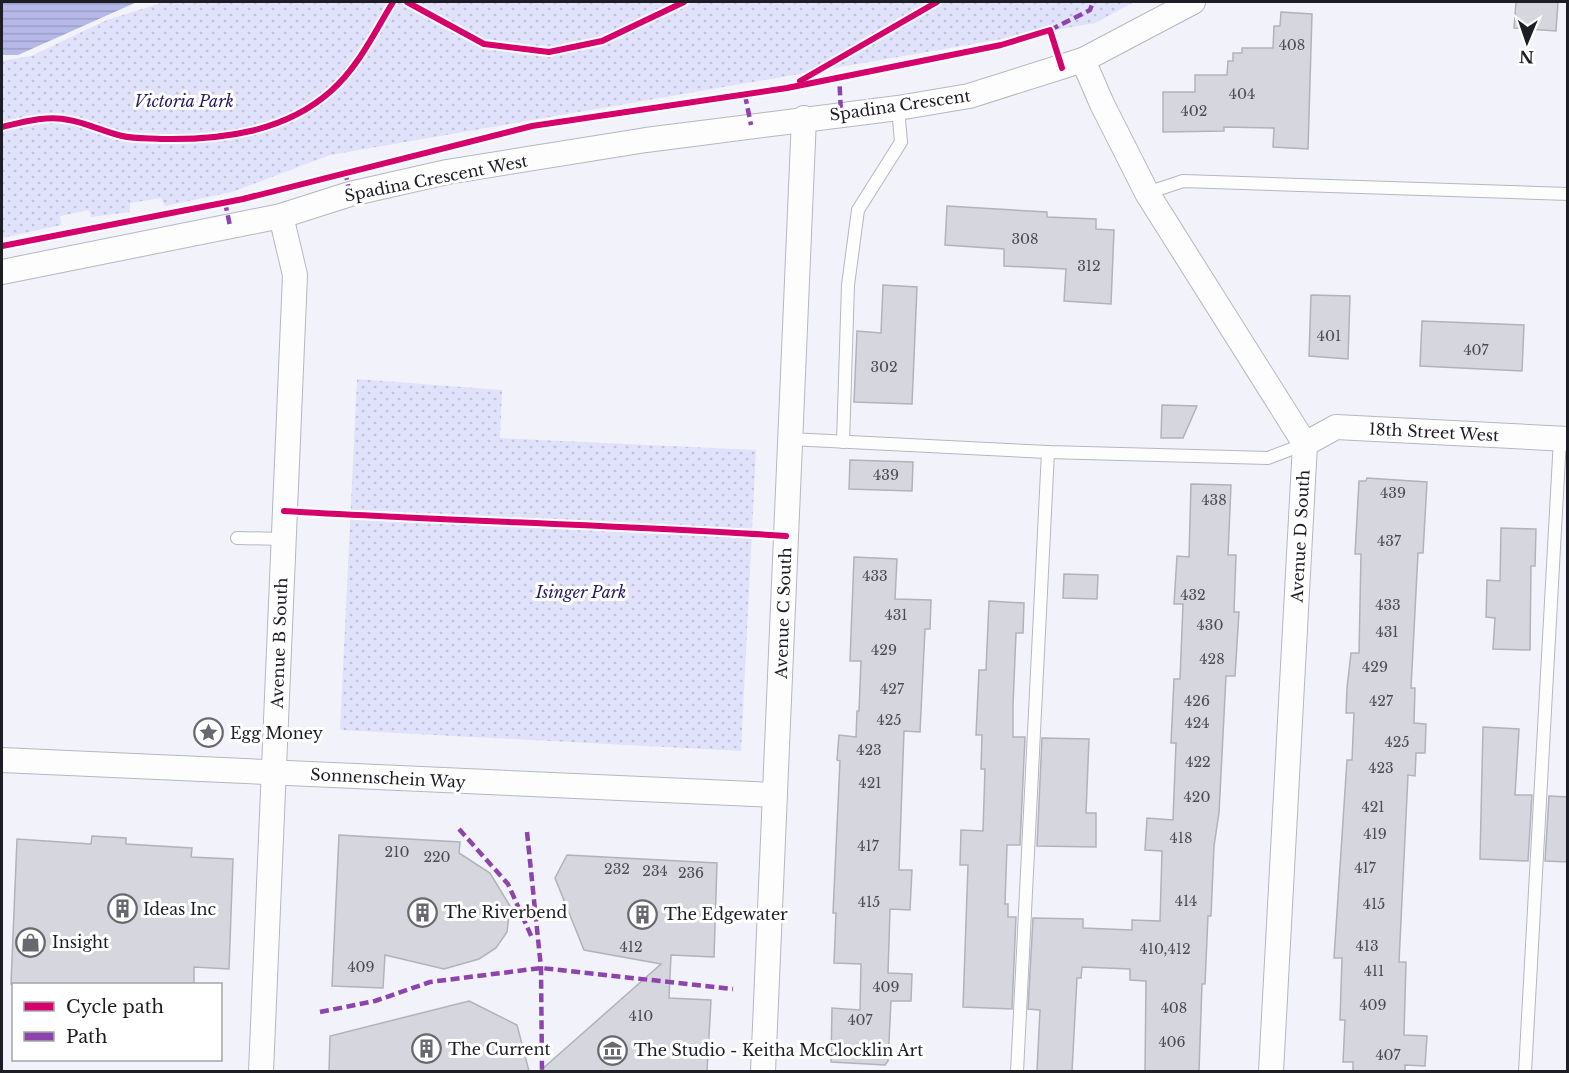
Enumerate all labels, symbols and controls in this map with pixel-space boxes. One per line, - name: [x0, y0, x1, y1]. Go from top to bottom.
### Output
- north arrow: [1497, 12, 1557, 72]
- house number: 408: [1279, 36, 1305, 54]
- text: N: [1519, 47, 1534, 67]
- street label: Spadina Crescent: [828, 85, 972, 125]
- house number: 404: [1229, 85, 1255, 103]
- park label: Victoria Park: [134, 91, 234, 111]
- house number: 402: [1181, 102, 1207, 120]
- street label: Spadina Crescent West: [343, 150, 529, 206]
- house number: 308: [1011, 230, 1039, 248]
- house number: 312: [1077, 257, 1101, 275]
- house number: 401: [1317, 327, 1341, 345]
- house number: 407: [1463, 341, 1490, 359]
- house number: 302: [870, 358, 898, 376]
- street label: 18th Street West: [1368, 419, 1500, 445]
- house number: 439: [873, 466, 899, 484]
- street label: Avenue D South: [1286, 469, 1313, 604]
- house number: 439: [1380, 484, 1406, 502]
- house number: 438: [1201, 491, 1227, 509]
- house number: 437: [1377, 532, 1402, 550]
- street label: Avenue C South: [771, 547, 795, 680]
- house number: 433: [862, 567, 888, 585]
- street label: Avenue B South: [267, 577, 291, 710]
- park label: Isinger Park: [535, 582, 626, 602]
- house number: 432: [1180, 586, 1206, 604]
- house number: 433: [1375, 596, 1401, 614]
- house number: 431: [884, 606, 908, 624]
- house number: 430: [1197, 616, 1223, 634]
- house number: 431: [1375, 623, 1399, 641]
- house number: 429: [871, 641, 897, 659]
- house number: 428: [1199, 650, 1225, 668]
- house number: 429: [1362, 658, 1388, 676]
- house number: 427: [880, 680, 905, 698]
- house number: 426: [1184, 692, 1210, 710]
- house number: 427: [1369, 692, 1394, 710]
- house number: 425: [877, 711, 901, 729]
- house number: 424: [1184, 714, 1210, 732]
- place icon: Egg Money: [193, 717, 225, 749]
- place label: Egg Money: [230, 723, 324, 743]
- house number: 425: [1385, 733, 1409, 751]
- house number: 423: [856, 741, 882, 759]
- house number: 422: [1185, 753, 1211, 771]
- house number: 423: [1368, 759, 1394, 777]
- street label: Sonnenschein Way: [310, 764, 467, 792]
- house number: 421: [858, 774, 882, 792]
- house number: 420: [1184, 788, 1210, 806]
- house number: 421: [1361, 798, 1385, 816]
- house number: 419: [1363, 825, 1387, 843]
- house number: 418: [1170, 829, 1192, 847]
- house number: 417: [857, 837, 880, 855]
- house number: 210: [385, 843, 409, 861]
- house number: 220: [423, 848, 451, 866]
- house number: 417: [1354, 859, 1377, 877]
- house number: 232: [604, 860, 630, 878]
- house number: 234: [642, 862, 668, 880]
- house number: 236: [678, 864, 704, 882]
- house number: 414: [1175, 892, 1197, 910]
- building icon: Ideas Inc: [106, 893, 138, 925]
- house number: 415: [858, 893, 880, 911]
- house number: 415: [1363, 895, 1385, 913]
- building icon: The Riverbend: [407, 896, 439, 928]
- building icon: The Edgewater: [627, 898, 659, 930]
- place label: Ideas Inc: [143, 899, 217, 919]
- place label: The Riverbend: [444, 902, 567, 922]
- place label: The Edgewater: [664, 904, 788, 924]
- shop icon: Insight: [15, 926, 47, 958]
- place label: Insight: [52, 932, 109, 952]
- house number: 413: [1355, 937, 1379, 955]
- house number: 412: [619, 938, 643, 956]
- house number: 410,412: [1139, 940, 1191, 958]
- house number: 409: [347, 958, 375, 976]
- house number: 411: [1364, 962, 1384, 980]
- house number: 409: [872, 978, 900, 996]
- legend: [12, 983, 222, 1061]
- text: Cycle path: [66, 996, 164, 1018]
- house number: 409: [1359, 996, 1387, 1014]
- house number: 408: [1161, 999, 1187, 1017]
- house number: 410: [629, 1007, 653, 1025]
- house number: 407: [847, 1011, 874, 1029]
- text: Path: [66, 1026, 107, 1048]
- building icon: The Current: [411, 1033, 443, 1065]
- house number: 406: [1158, 1033, 1186, 1051]
- museum icon: The Studio - Keitha McClocklin Art: [597, 1034, 629, 1066]
- place label: The Current: [448, 1039, 551, 1059]
- place label: The Studio - Keitha McClocklin Art: [634, 1040, 923, 1060]
- house number: 407: [1375, 1046, 1402, 1064]

